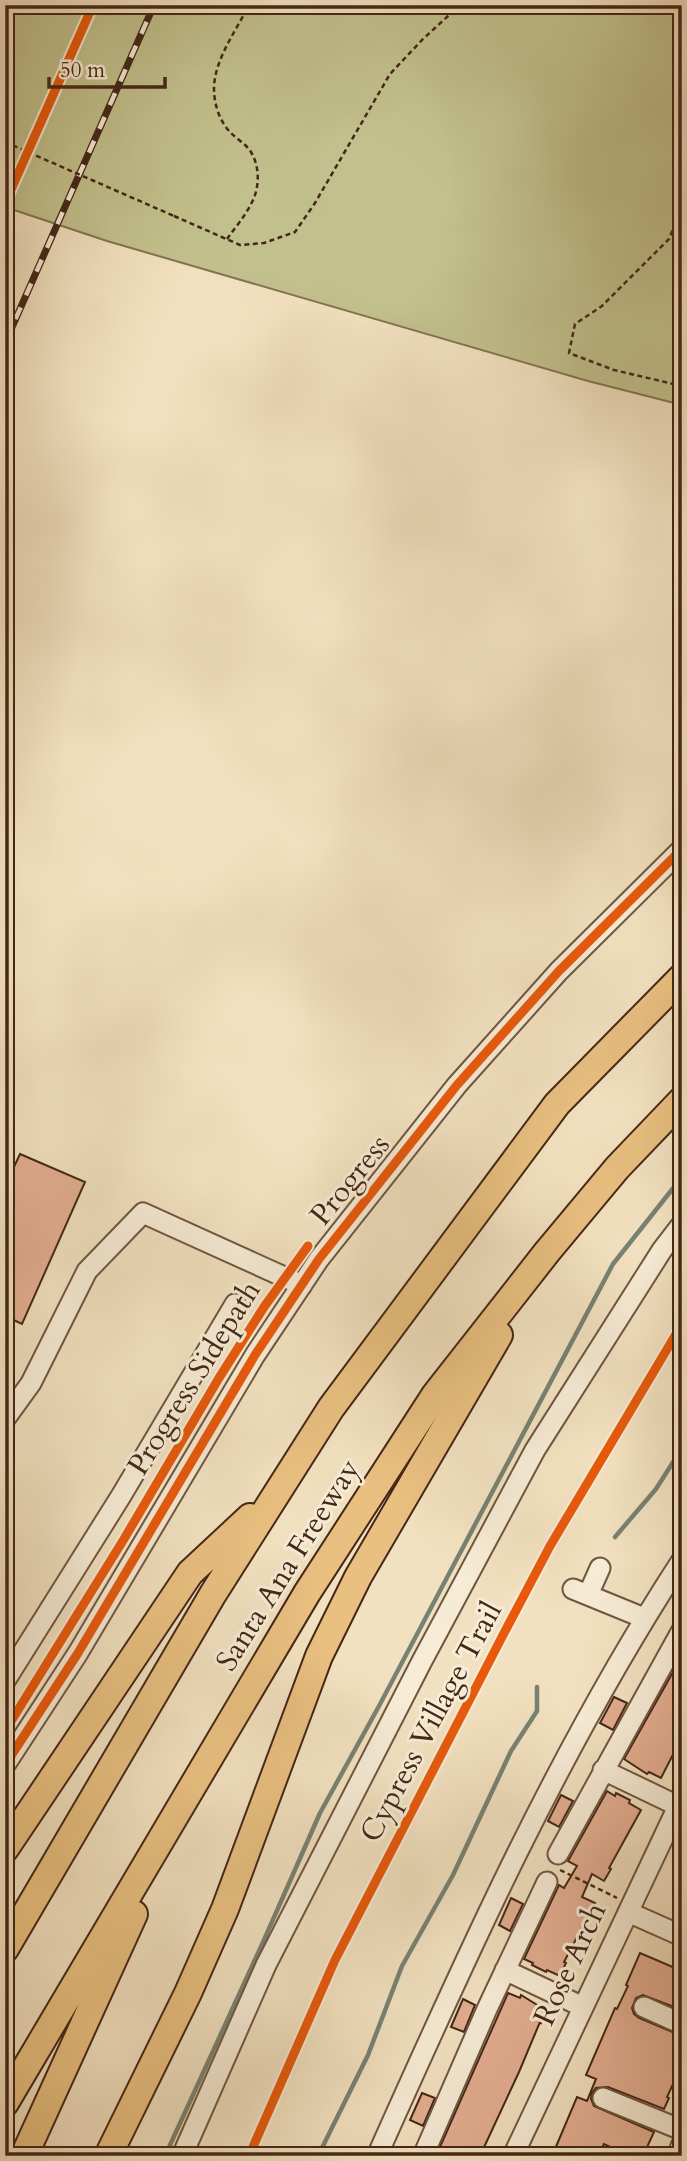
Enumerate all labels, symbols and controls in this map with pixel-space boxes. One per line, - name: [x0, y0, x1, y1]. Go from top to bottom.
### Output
- scale bar: [49, 46, 164, 90]
- text: 50 m: [60, 56, 105, 85]
- street label: Progress: [301, 1126, 399, 1234]
- street label: Progress Sidepath: [118, 1272, 271, 1483]
- street label: Santa Ana Freeway: [206, 1451, 370, 1679]
- street label: Cypress Village Trail: [350, 1594, 512, 1849]
- street label: Rose Arch: [524, 1895, 617, 2032]

